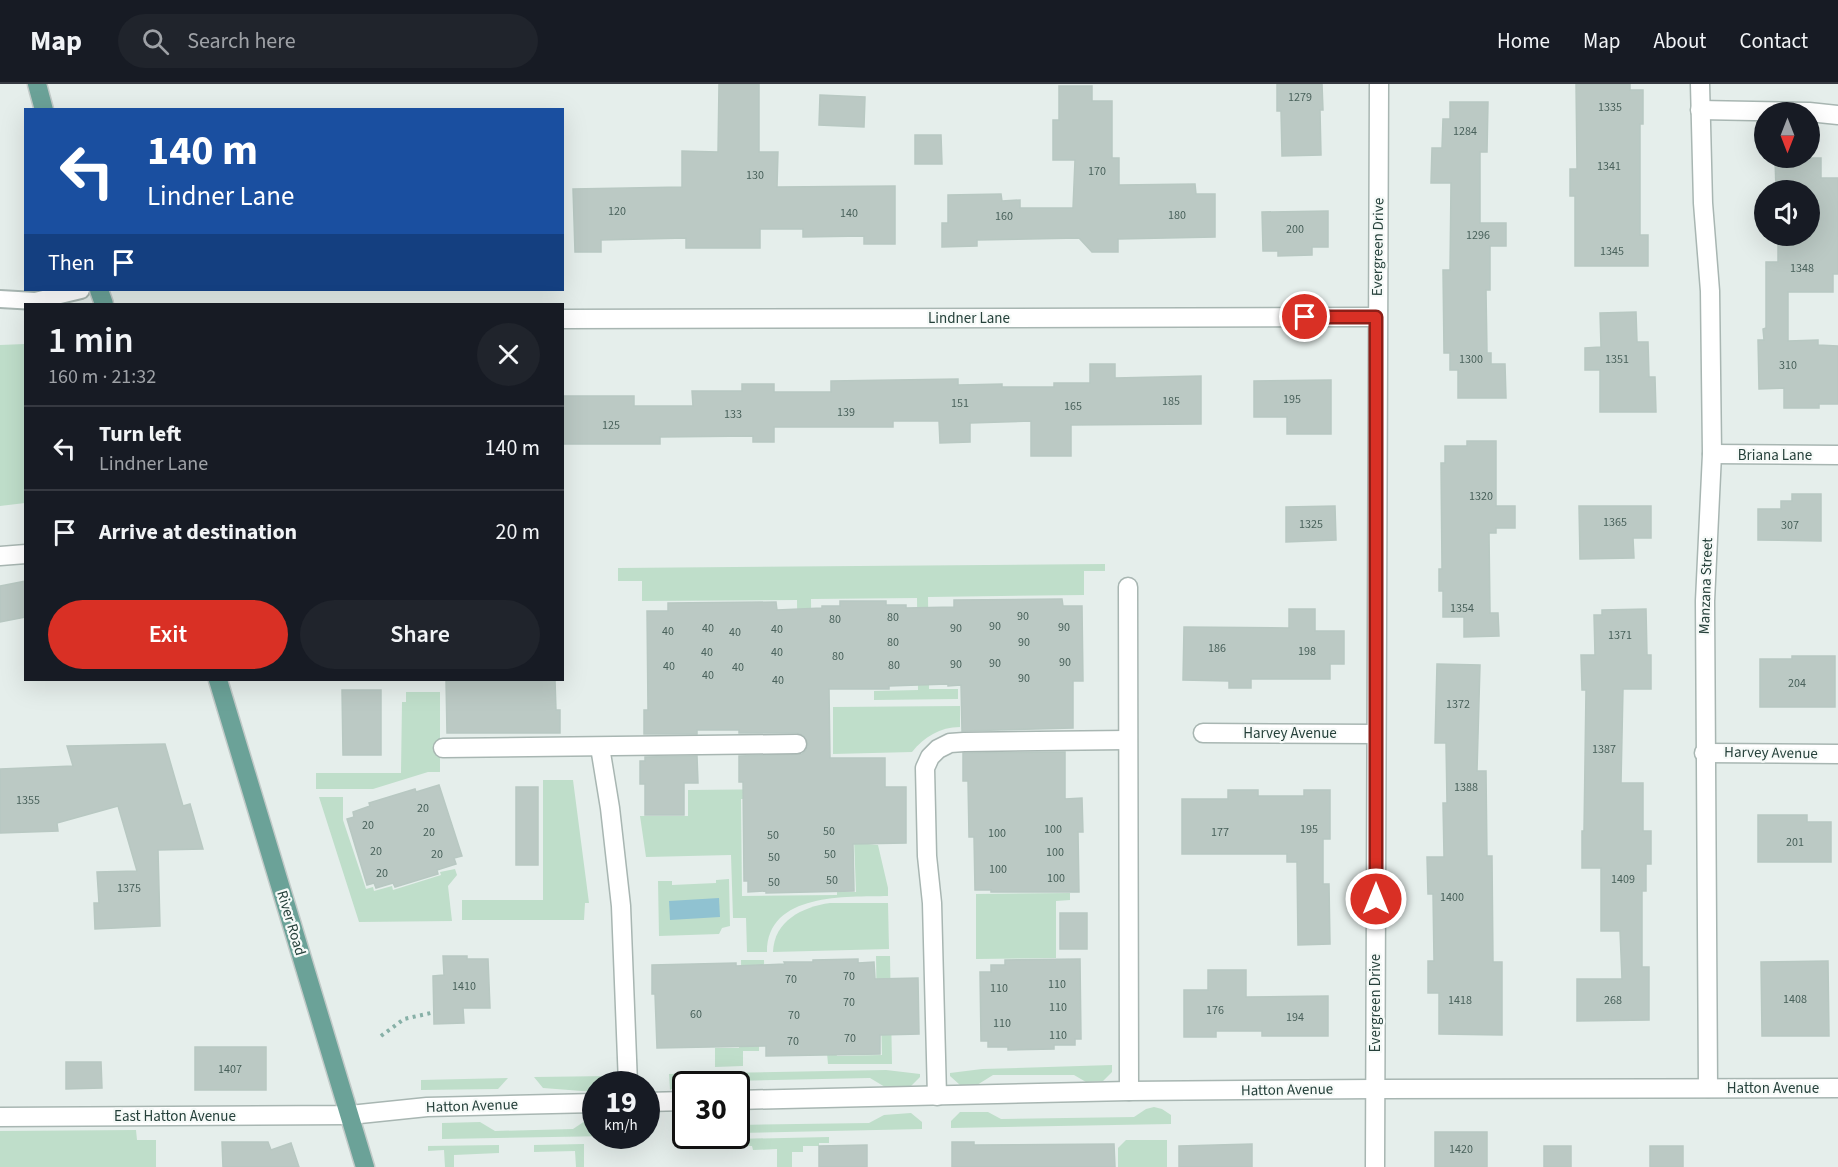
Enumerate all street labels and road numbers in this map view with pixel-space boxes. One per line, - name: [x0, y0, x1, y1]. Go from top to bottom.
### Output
- street label: Evergreen Drive: [1367, 198, 1389, 296]
- street label: Lindner Lane: [928, 308, 1010, 329]
- street label: Briana Lane: [1738, 445, 1812, 466]
- street label: Manzana Street: [1694, 537, 1718, 635]
- street label: Harvey Avenue: [1243, 723, 1337, 744]
- street label: Harvey Avenue: [1724, 742, 1818, 764]
- street label: River Road: [271, 888, 311, 958]
- street label: Evergreen Drive: [1365, 954, 1386, 1052]
- street label: Hatton Avenue: [1727, 1078, 1819, 1099]
- street label: Hatton Avenue: [1241, 1079, 1333, 1101]
- street label: Hatton Avenue: [425, 1094, 519, 1118]
- street label: East Hatton Avenue: [114, 1106, 236, 1127]

